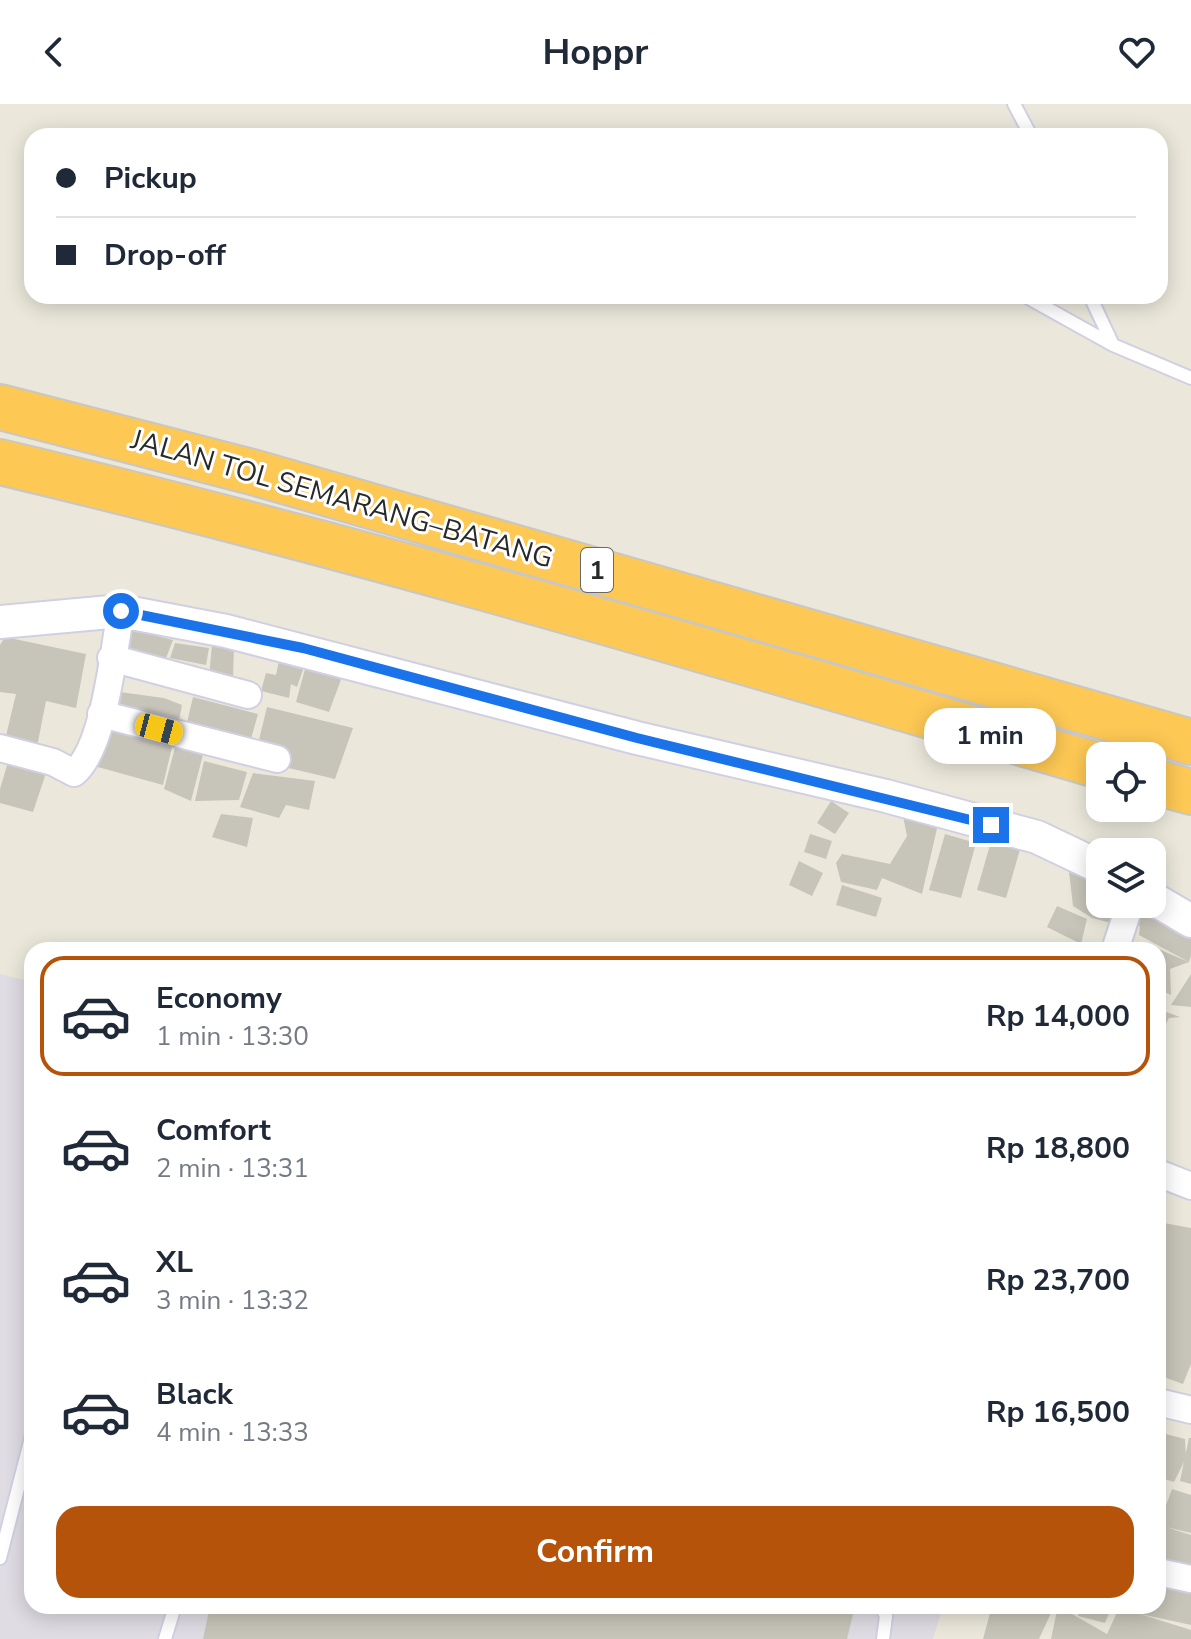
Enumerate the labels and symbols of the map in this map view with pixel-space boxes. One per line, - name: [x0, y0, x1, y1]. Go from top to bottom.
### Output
- street label: JALAN TOL SEMARANG–BATANG: [126, 420, 557, 577]
- road number: 1: [581, 548, 613, 592]
- route start: [103, 593, 139, 629]
- callout: 1 min: [925, 709, 1057, 765]
- car: [133, 711, 185, 747]
- route end: [973, 807, 1009, 843]

